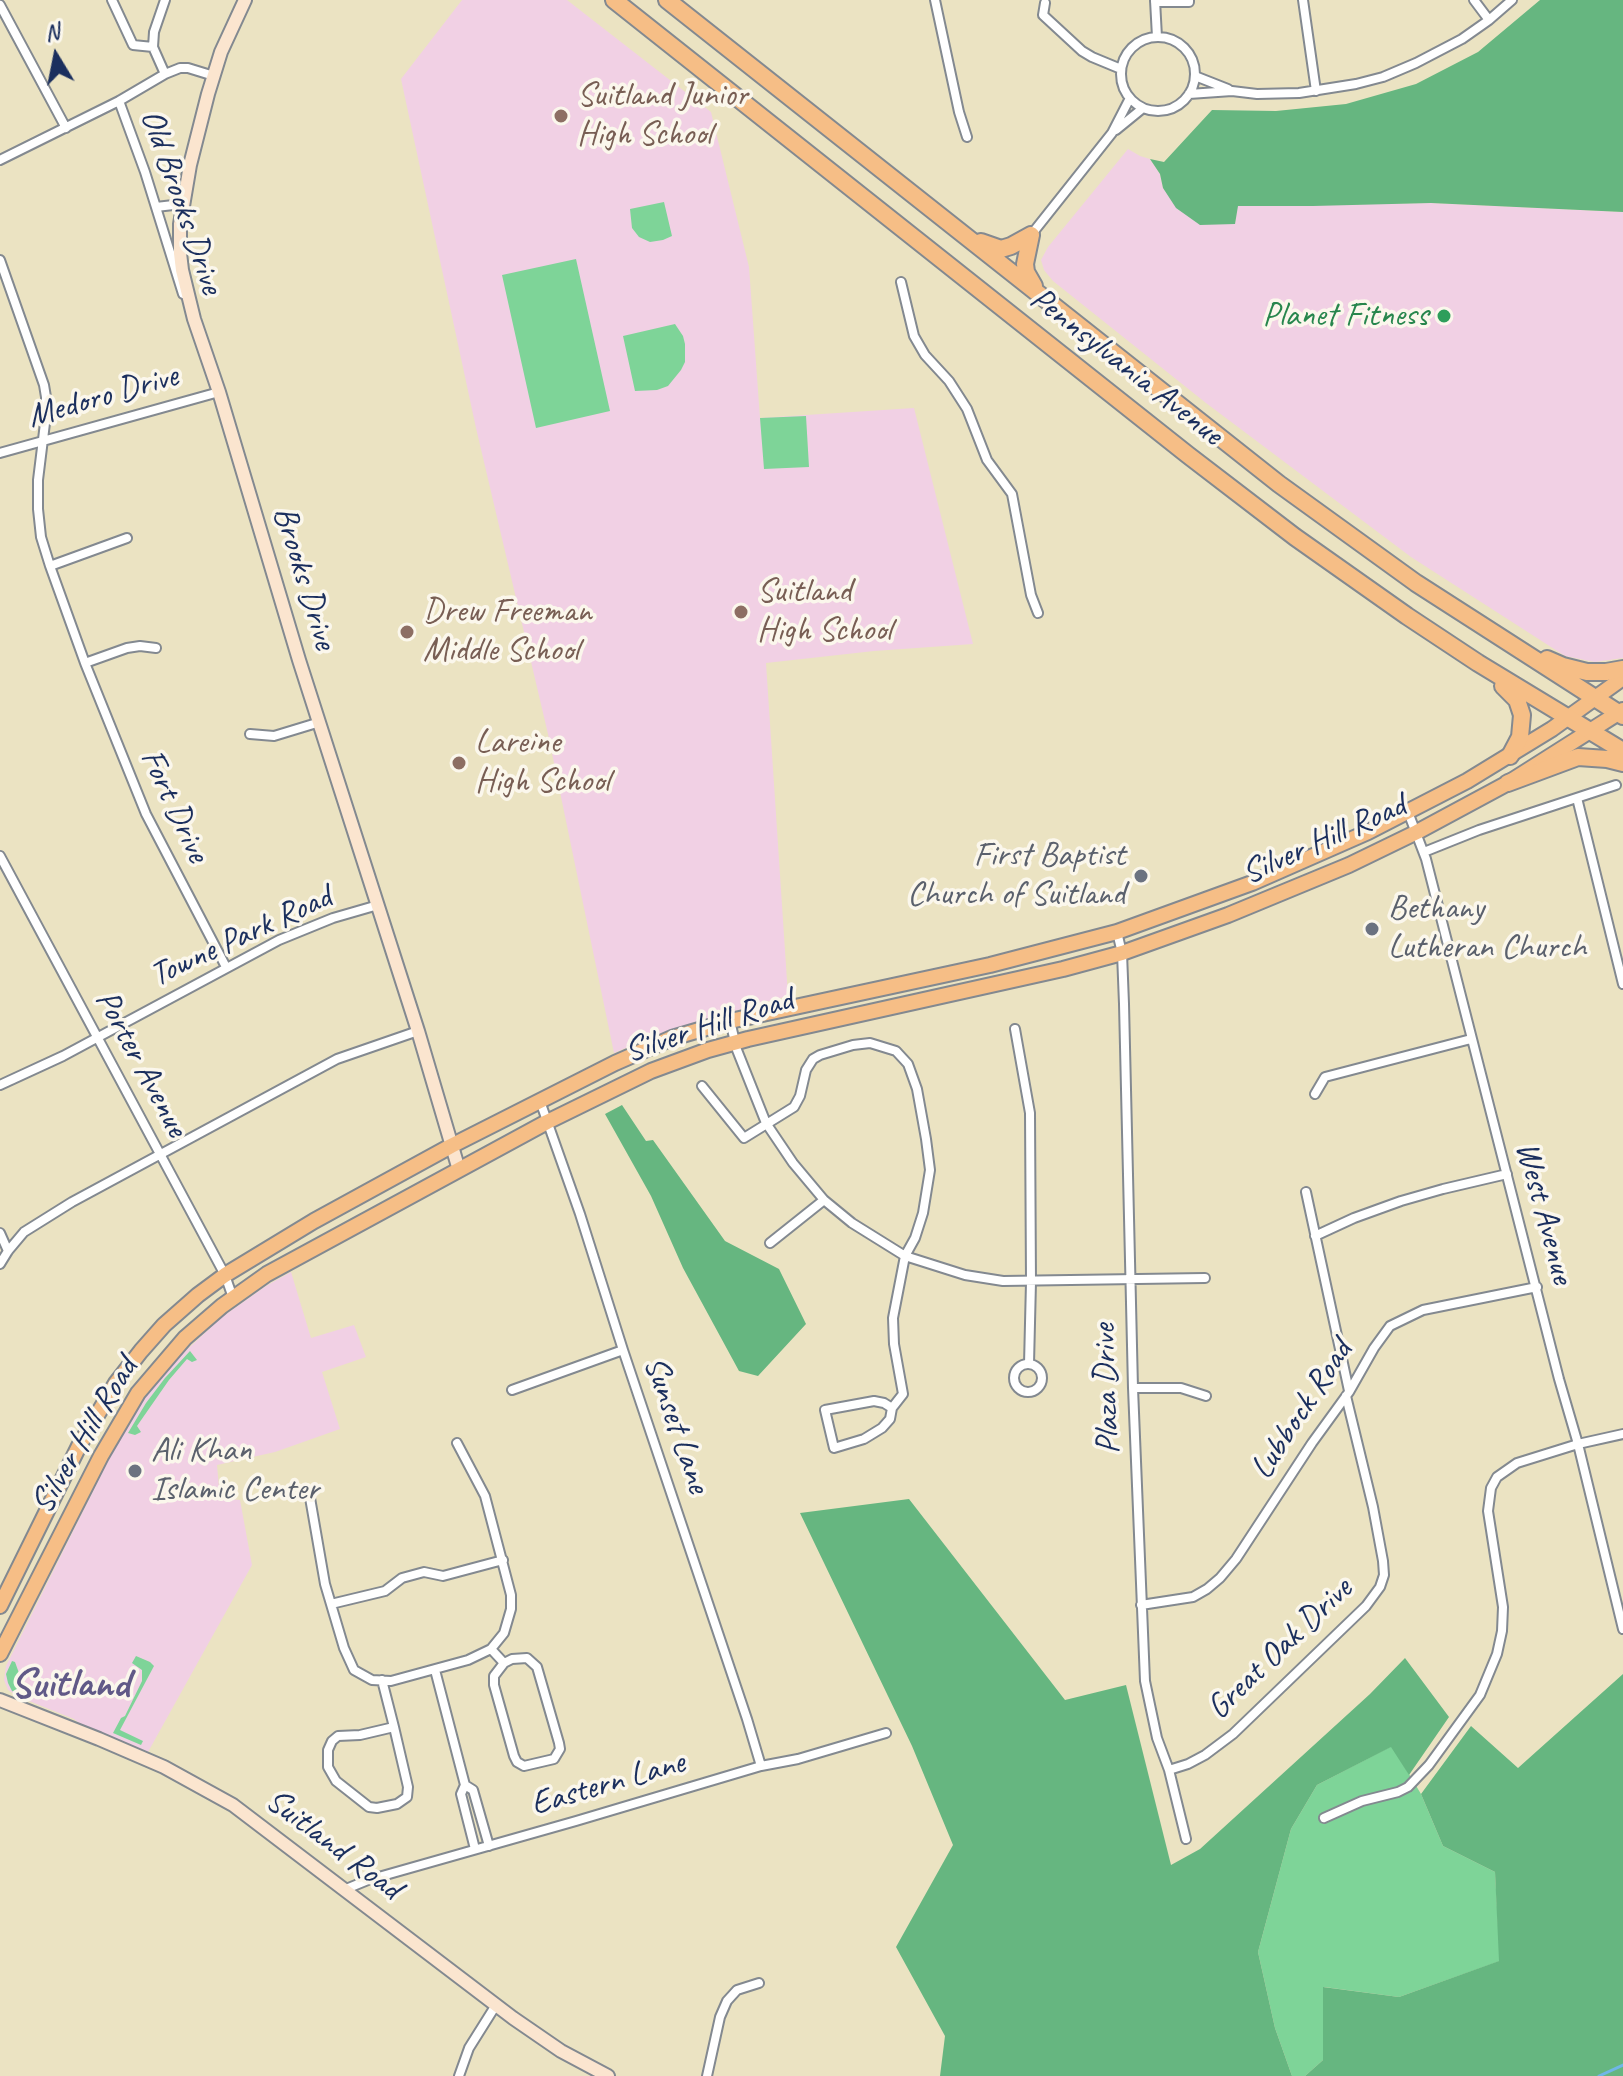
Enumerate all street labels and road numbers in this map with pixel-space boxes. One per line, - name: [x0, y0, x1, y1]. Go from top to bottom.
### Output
- street label: Old Brooks Drive: [130, 105, 232, 299]
- street label: Pennsylvania Avenue: [1021, 279, 1231, 455]
- street label: Medoro Drive: [23, 356, 183, 438]
- street label: Brooks Drive: [263, 502, 345, 654]
- street label: Fort Drive: [130, 743, 218, 869]
- street label: Silver Hill Road: [1236, 786, 1412, 894]
- street label: Towne Park Road: [144, 877, 338, 997]
- street label: Silver Hill Road: [620, 980, 798, 1072]
- street label: Porter Avenue: [85, 984, 197, 1144]
- street label: West Avenue: [1506, 1138, 1582, 1288]
- street label: Plaza Drive: [1084, 1323, 1130, 1455]
- street label: Lubbock Road: [1242, 1333, 1362, 1487]
- street label: Silver Hill Road: [23, 1351, 147, 1521]
- street label: Sunset Lane: [634, 1351, 718, 1499]
- street label: Great Oak Drive: [1199, 1570, 1361, 1728]
- street label: Eastern Lane: [526, 1743, 690, 1825]
- street label: Suitland Road: [257, 1781, 409, 1909]

